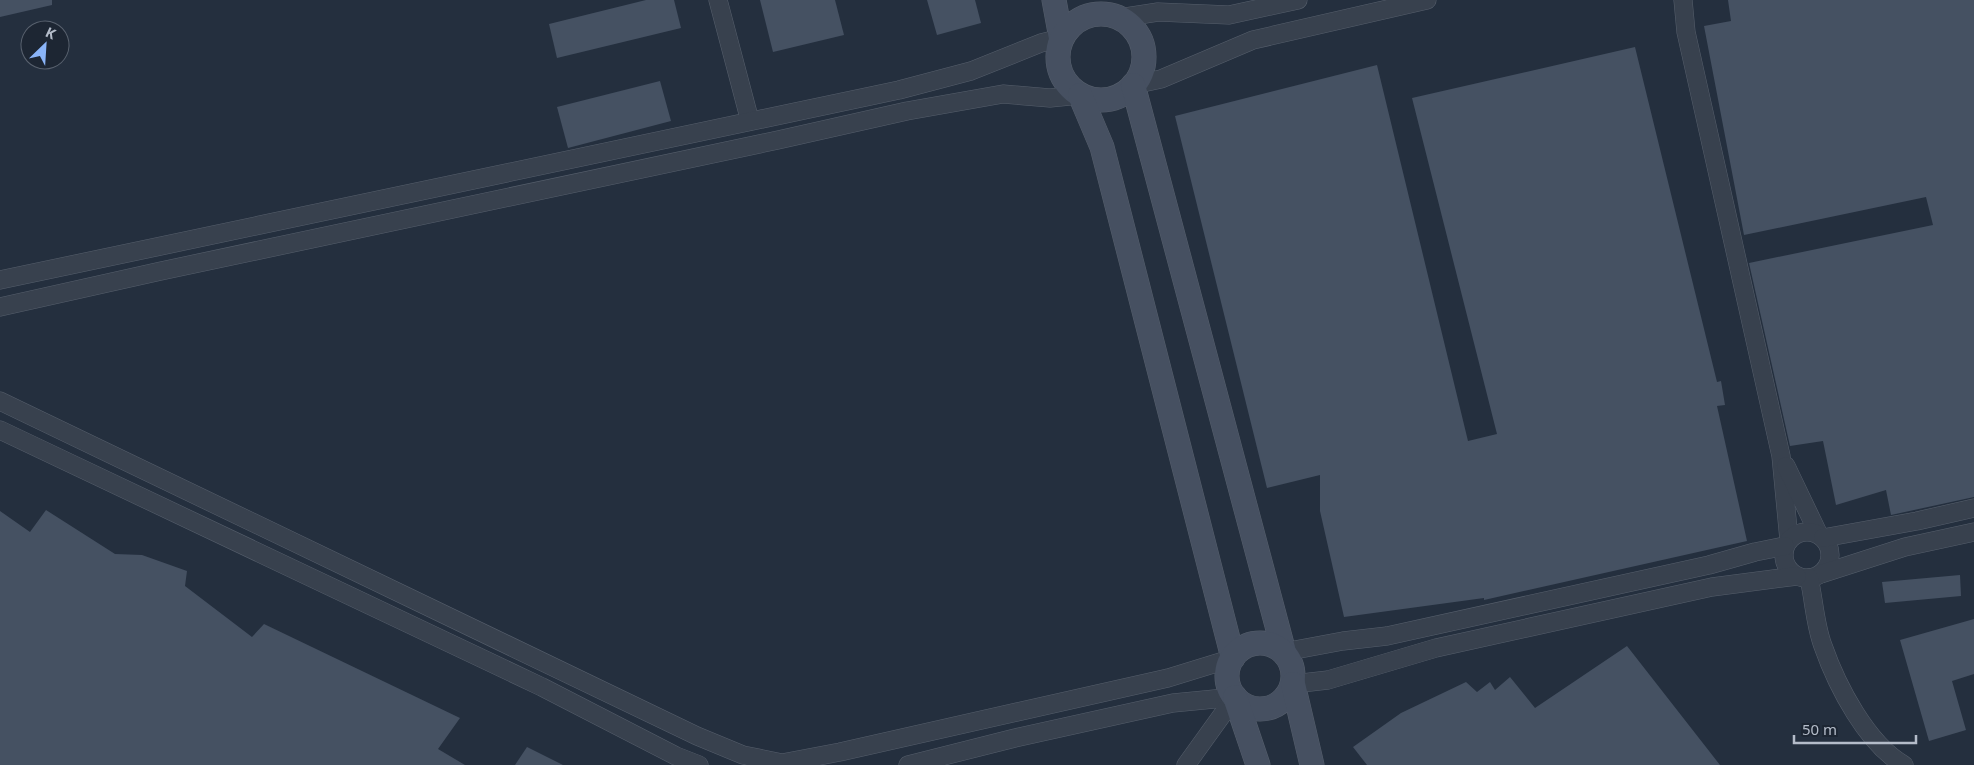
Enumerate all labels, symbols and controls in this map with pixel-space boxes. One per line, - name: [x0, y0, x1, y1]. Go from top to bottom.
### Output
- north arrow: [20, 20, 70, 70]
- text: K: [42, 22, 60, 44]
- scale bar: [1794, 712, 1916, 744]
- text: 50 m: [1802, 719, 1837, 739]

